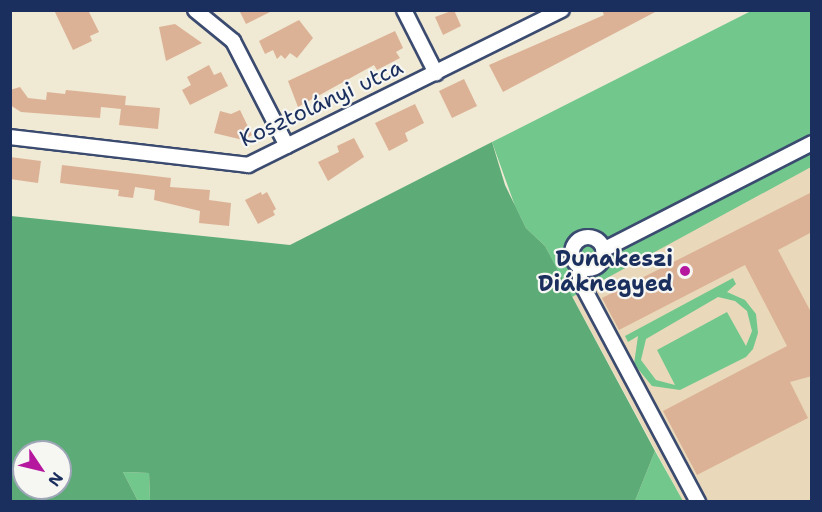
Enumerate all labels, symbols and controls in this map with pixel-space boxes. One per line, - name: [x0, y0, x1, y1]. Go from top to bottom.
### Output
- street label: Kosztolányi utca: [235, 54, 407, 152]
- place label: Dunakeszi Diáknegyed: [538, 245, 673, 296]
- marker: Dunakeszi Diáknegyed: [678, 264, 692, 278]
- north arrow: [12, 440, 72, 500]
- text: N: [43, 468, 68, 491]

